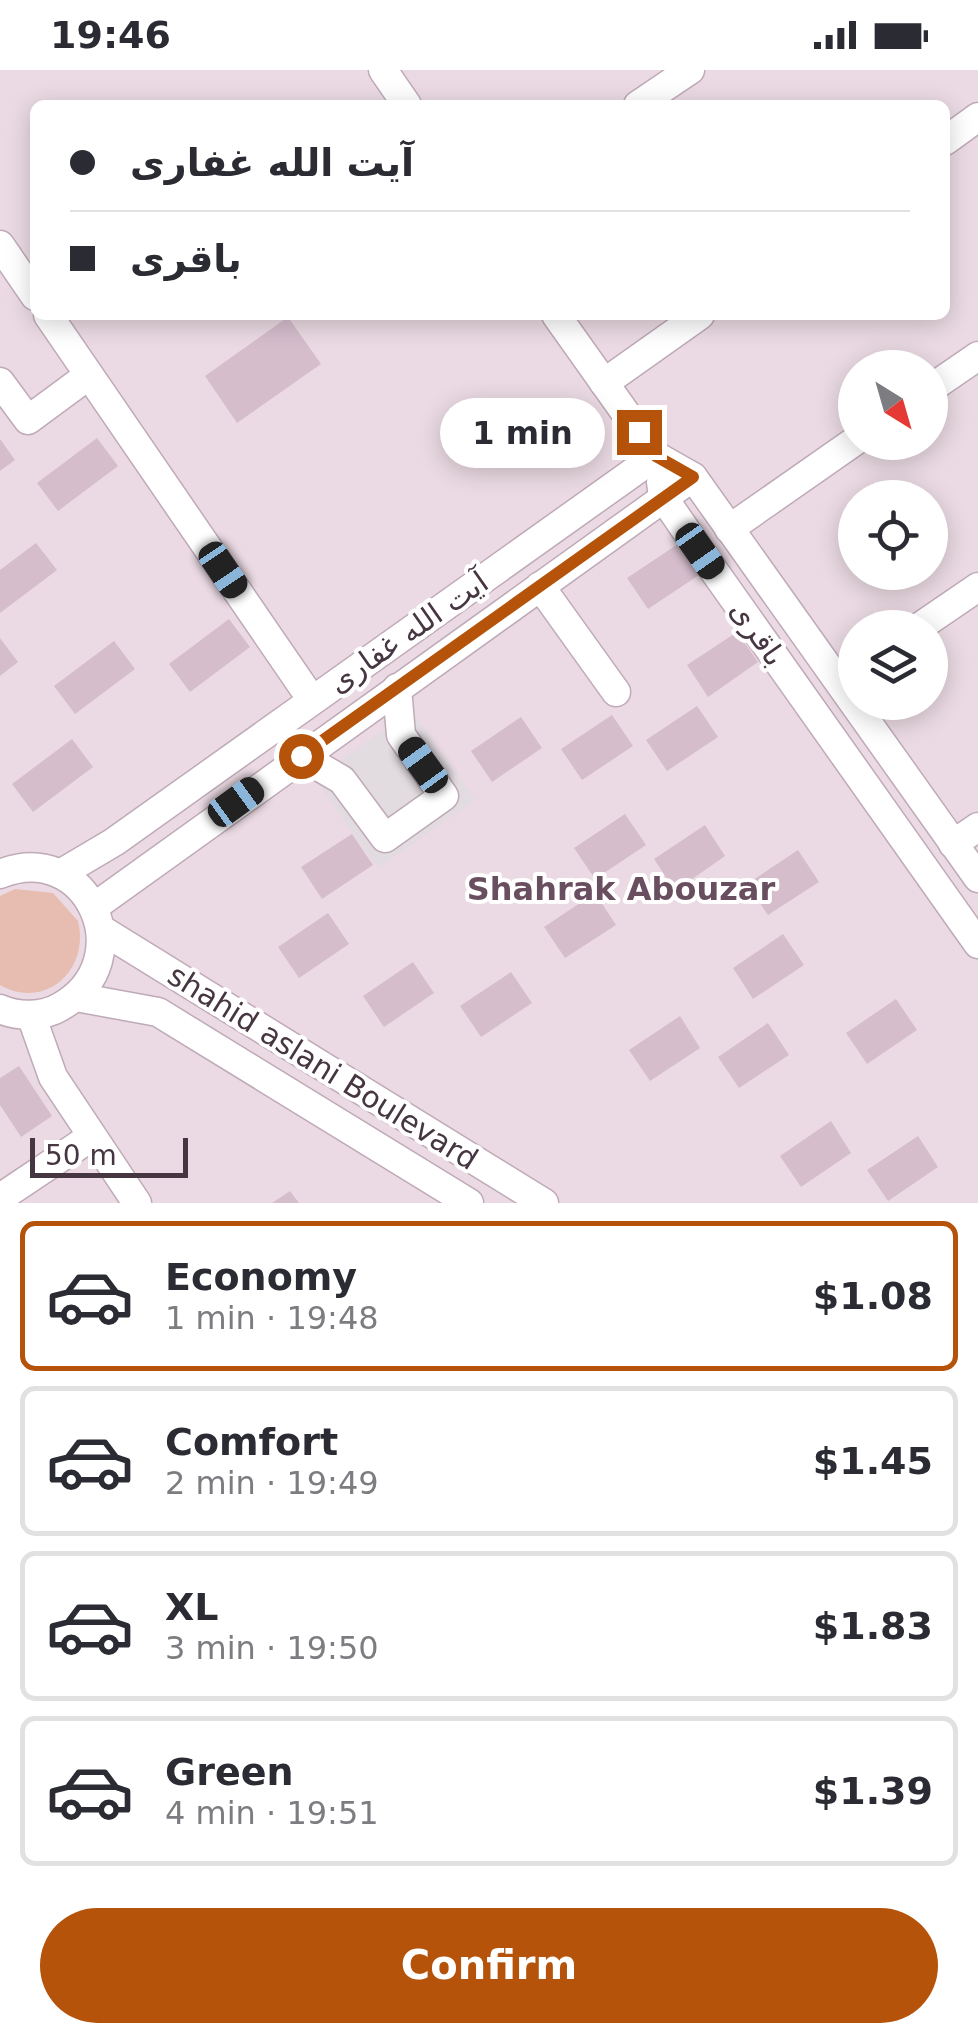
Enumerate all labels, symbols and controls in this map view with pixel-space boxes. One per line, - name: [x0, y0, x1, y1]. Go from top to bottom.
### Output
- text: 19:46: [50, 13, 171, 57]
- text: آیت الله غفاری: [130, 141, 414, 185]
- text: باقری: [130, 237, 242, 281]
- north arrow: [838, 350, 948, 460]
- map controls: [838, 350, 948, 720]
- callout: 1 min: [439, 397, 604, 467]
- route end: [617, 410, 662, 455]
- text: 1 min: [472, 414, 573, 452]
- button: locate: [838, 480, 948, 590]
- car: [671, 518, 729, 584]
- car: [194, 537, 252, 603]
- street label: آیت الله غفاری: [321, 563, 496, 700]
- street label: باقری: [723, 594, 793, 672]
- button: layers: [838, 610, 948, 720]
- car: [393, 732, 453, 798]
- route start: [279, 734, 324, 779]
- car: [203, 772, 269, 832]
- district label: Shahrak Abouzar: [467, 870, 775, 908]
- street label: shahid aslani Boulevard: [162, 957, 484, 1177]
- scale bar: [30, 1133, 188, 1178]
- text: 50 m: [45, 1139, 117, 1172]
- icon: car: [45, 1251, 135, 1341]
- text: Economy: [165, 1255, 357, 1299]
- text: $1.08: [813, 1274, 933, 1318]
- text: 1 min · 19:48: [165, 1299, 379, 1337]
- icon: car: [45, 1416, 135, 1506]
- text: Comfort: [165, 1420, 338, 1464]
- text: $1.45: [813, 1439, 933, 1483]
- text: 2 min · 19:49: [165, 1464, 379, 1502]
- icon: car: [45, 1581, 135, 1671]
- text: XL: [165, 1585, 219, 1629]
- text: $1.83: [813, 1604, 933, 1648]
- text: 3 min · 19:50: [165, 1629, 379, 1667]
- icon: car: [45, 1746, 135, 1836]
- text: Green: [165, 1750, 294, 1794]
- text: $1.39: [813, 1769, 933, 1813]
- text: 4 min · 19:51: [165, 1794, 379, 1832]
- button: Confirm: [40, 1908, 938, 2023]

